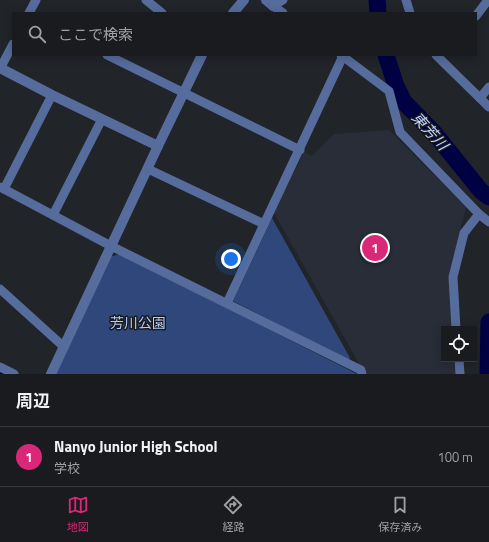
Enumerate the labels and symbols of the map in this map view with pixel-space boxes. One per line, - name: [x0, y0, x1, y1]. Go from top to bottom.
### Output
- water label: 東芳川: [406, 107, 455, 157]
- pin: 1: [362, 233, 388, 263]
- your location: [221, 249, 241, 269]
- park label: 芳川公園: [110, 312, 166, 333]

